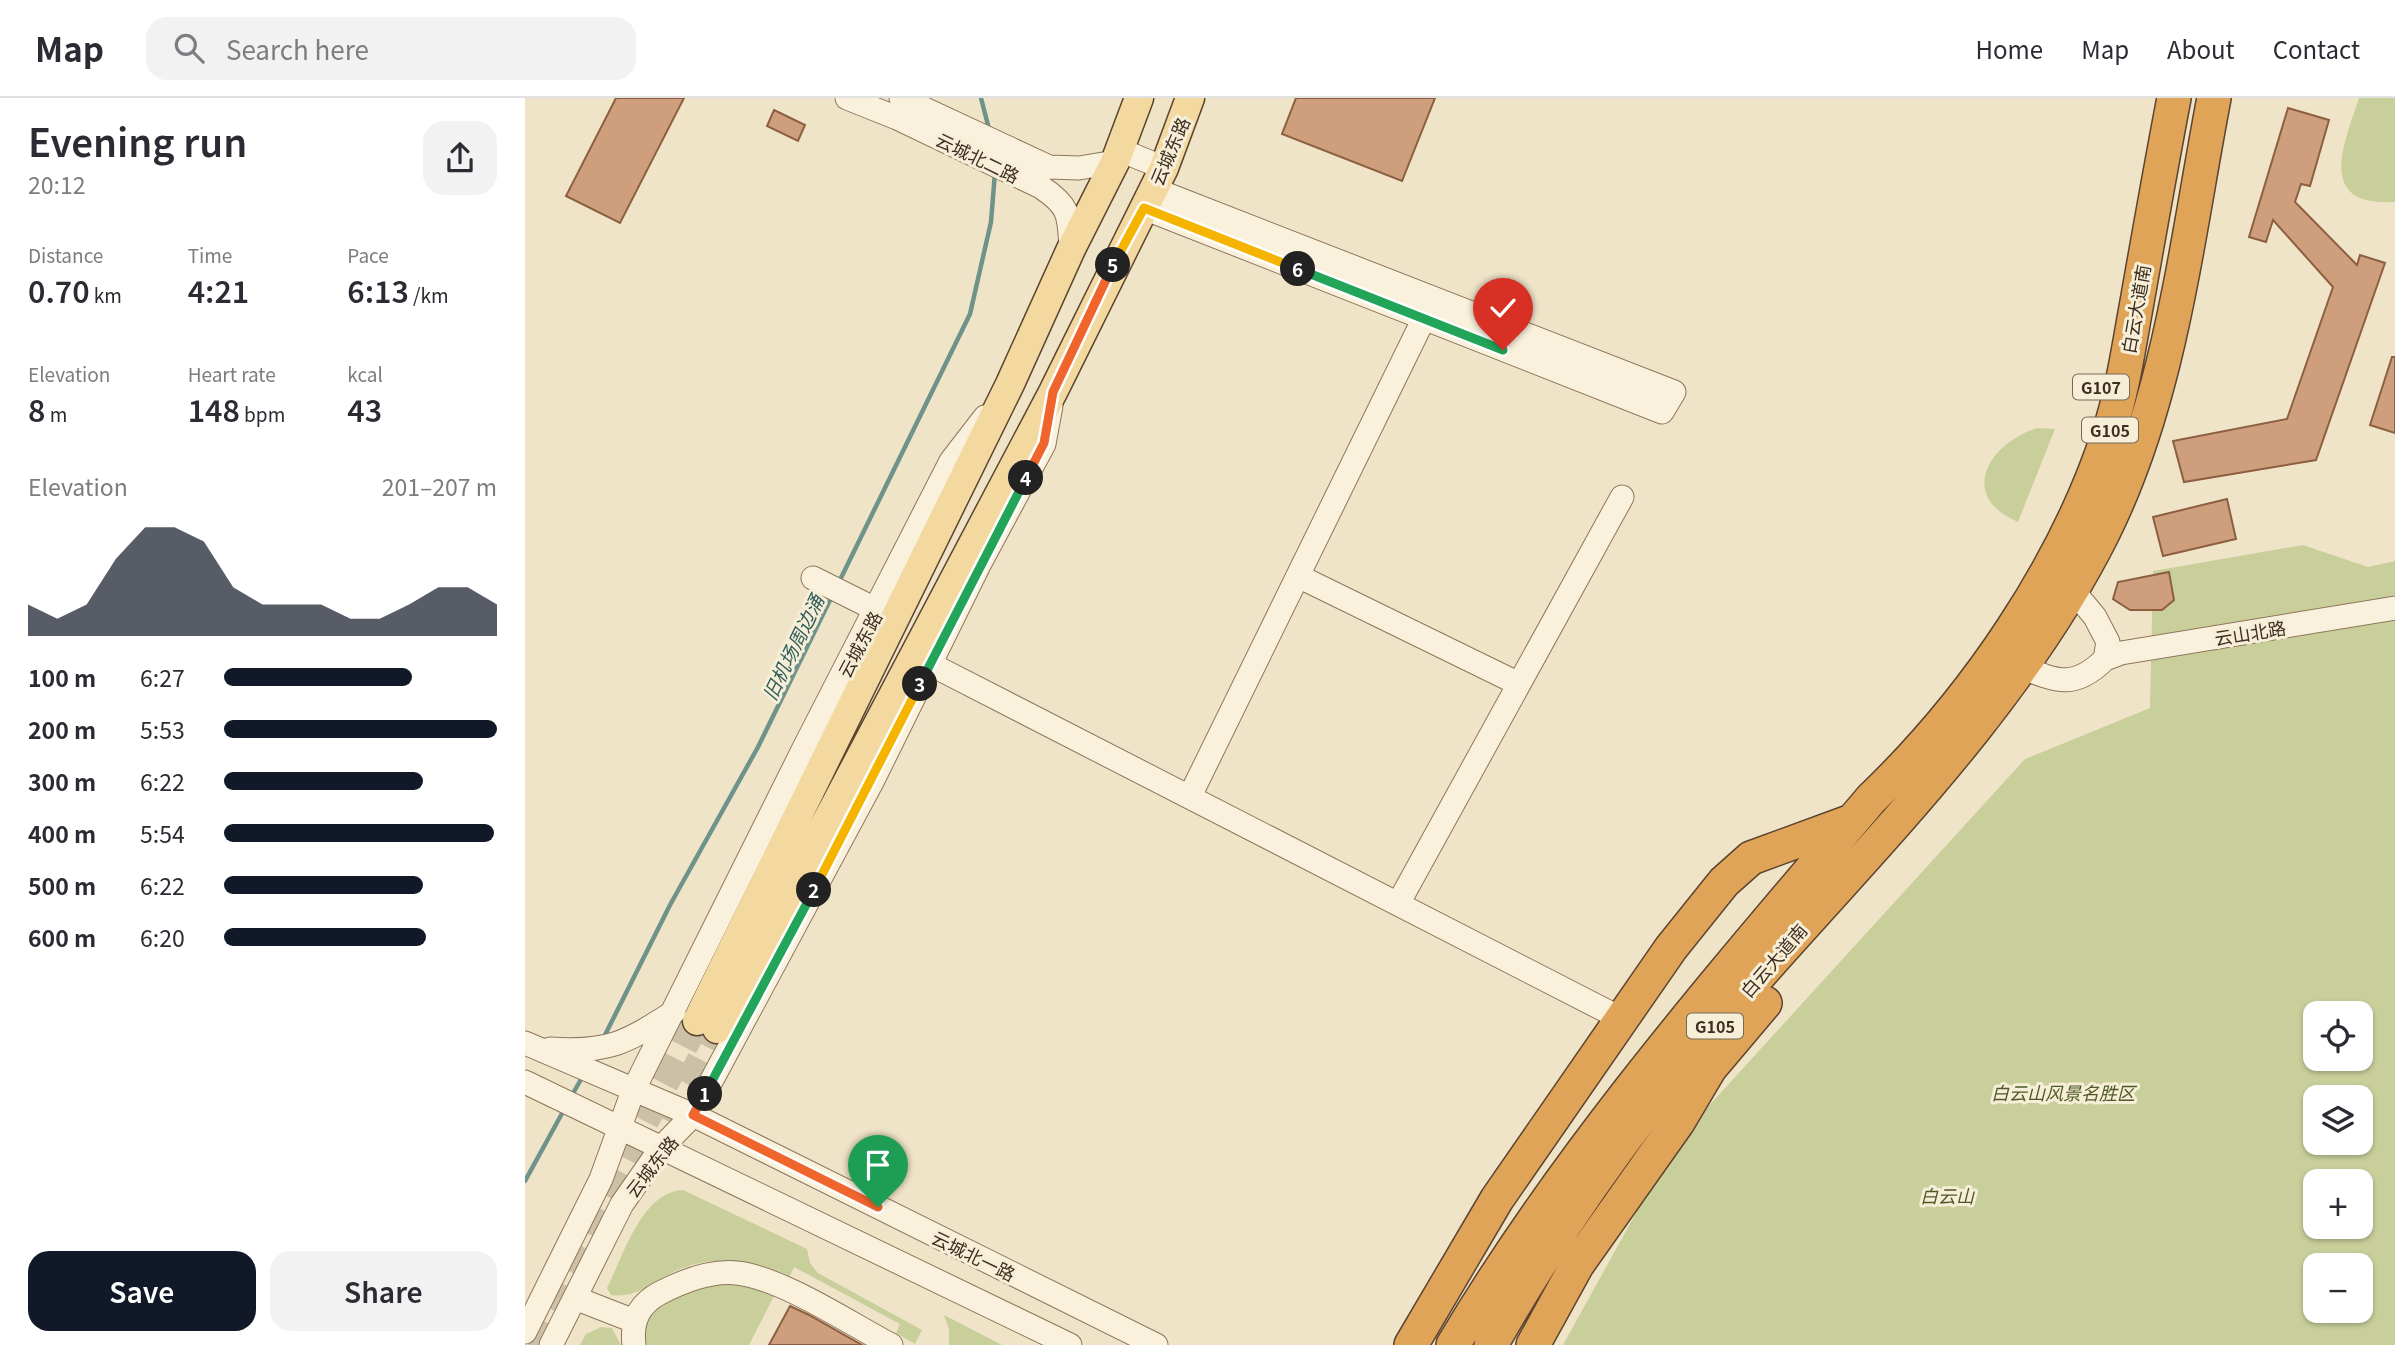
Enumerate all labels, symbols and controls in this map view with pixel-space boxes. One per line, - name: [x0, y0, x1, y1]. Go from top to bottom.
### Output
- search box: [146, 17, 636, 80]
- text: Map: [35, 24, 104, 72]
- icon: search: [170, 29, 208, 67]
- text: Search here: [226, 30, 369, 67]
- text: Home: [1976, 31, 2043, 66]
- text: Map: [2081, 31, 2129, 66]
- text: About: [2167, 31, 2235, 66]
- text: Contact: [2273, 31, 2360, 66]
- text: Evening run: [28, 113, 247, 168]
- street label: 云城东路: [1143, 113, 1195, 189]
- button: share: [423, 121, 497, 195]
- street label: 云城北二路: [932, 126, 1024, 188]
- text: 20:12: [28, 167, 85, 201]
- text: Distance: [28, 241, 103, 268]
- text: Time: [188, 241, 232, 268]
- text: Pace: [347, 241, 389, 268]
- pin: 5: [1095, 248, 1131, 282]
- text: 5: [1107, 251, 1118, 278]
- pin: 6: [1281, 252, 1315, 286]
- text: 6: [1292, 255, 1303, 282]
- street label: 白云大道南: [2114, 262, 2156, 356]
- text: 0.70: [28, 268, 90, 312]
- text: 4:21: [188, 268, 249, 312]
- text: 6:13: [347, 268, 409, 312]
- pin: [1473, 278, 1533, 350]
- text: km: [90, 281, 122, 308]
- text: /km: [409, 281, 449, 308]
- icon: check: [1484, 289, 1522, 327]
- text: Elevation: [28, 360, 110, 387]
- text: Heart rate: [188, 360, 276, 387]
- text: kcal: [347, 360, 383, 387]
- road number: G107: [2073, 374, 2129, 400]
- text: 8: [28, 387, 45, 431]
- text: 148: [188, 387, 240, 431]
- text: 43: [347, 387, 382, 431]
- text: m: [45, 400, 67, 427]
- text: bpm: [240, 400, 285, 427]
- road number: G105: [2082, 418, 2138, 442]
- pin: 4: [1009, 460, 1043, 496]
- text: 4: [1020, 464, 1031, 491]
- text: Elevation: [28, 469, 128, 503]
- text: 201–207 m: [382, 469, 497, 503]
- water label: 旧机场周边涌: [755, 588, 830, 704]
- street label: 云城东路: [831, 606, 887, 682]
- street label: 云山北路: [2212, 614, 2288, 650]
- text: 100 m: [28, 660, 96, 694]
- text: 6:27: [140, 660, 185, 694]
- pin: 3: [903, 666, 937, 702]
- text: 3: [914, 670, 925, 697]
- text: 200 m: [28, 712, 96, 746]
- text: 5:53: [140, 712, 185, 746]
- text: 300 m: [28, 764, 96, 798]
- text: 6:22: [140, 764, 185, 798]
- text: 400 m: [28, 816, 96, 850]
- text: 5:54: [140, 816, 185, 850]
- text: 500 m: [28, 868, 96, 902]
- text: 6:22: [140, 868, 185, 902]
- pin: 2: [797, 872, 831, 908]
- text: 2: [808, 876, 819, 903]
- street label: 白云大道南: [1734, 918, 1812, 1002]
- text: 600 m: [28, 920, 96, 954]
- text: 6:20: [140, 920, 185, 954]
- map controls: [2303, 1001, 2373, 1323]
- button: locate: [2303, 1001, 2373, 1071]
- road number: G105: [1687, 1014, 1743, 1038]
- pin: 1: [687, 1076, 723, 1112]
- park label: 白云山风景名胜区: [1991, 1079, 2138, 1105]
- text: 1: [699, 1080, 710, 1107]
- button: layers: [2303, 1085, 2373, 1155]
- street label: 云城东路: [619, 1130, 683, 1202]
- pin: [848, 1135, 908, 1207]
- icon: arrive: [859, 1146, 897, 1184]
- button: +: [2303, 1169, 2373, 1239]
- park label: 白云山: [1920, 1182, 1975, 1208]
- street label: 云城北一路: [928, 1224, 1020, 1286]
- button: Save: [28, 1251, 256, 1331]
- button: Share: [270, 1251, 497, 1331]
- button: −: [2303, 1253, 2373, 1323]

